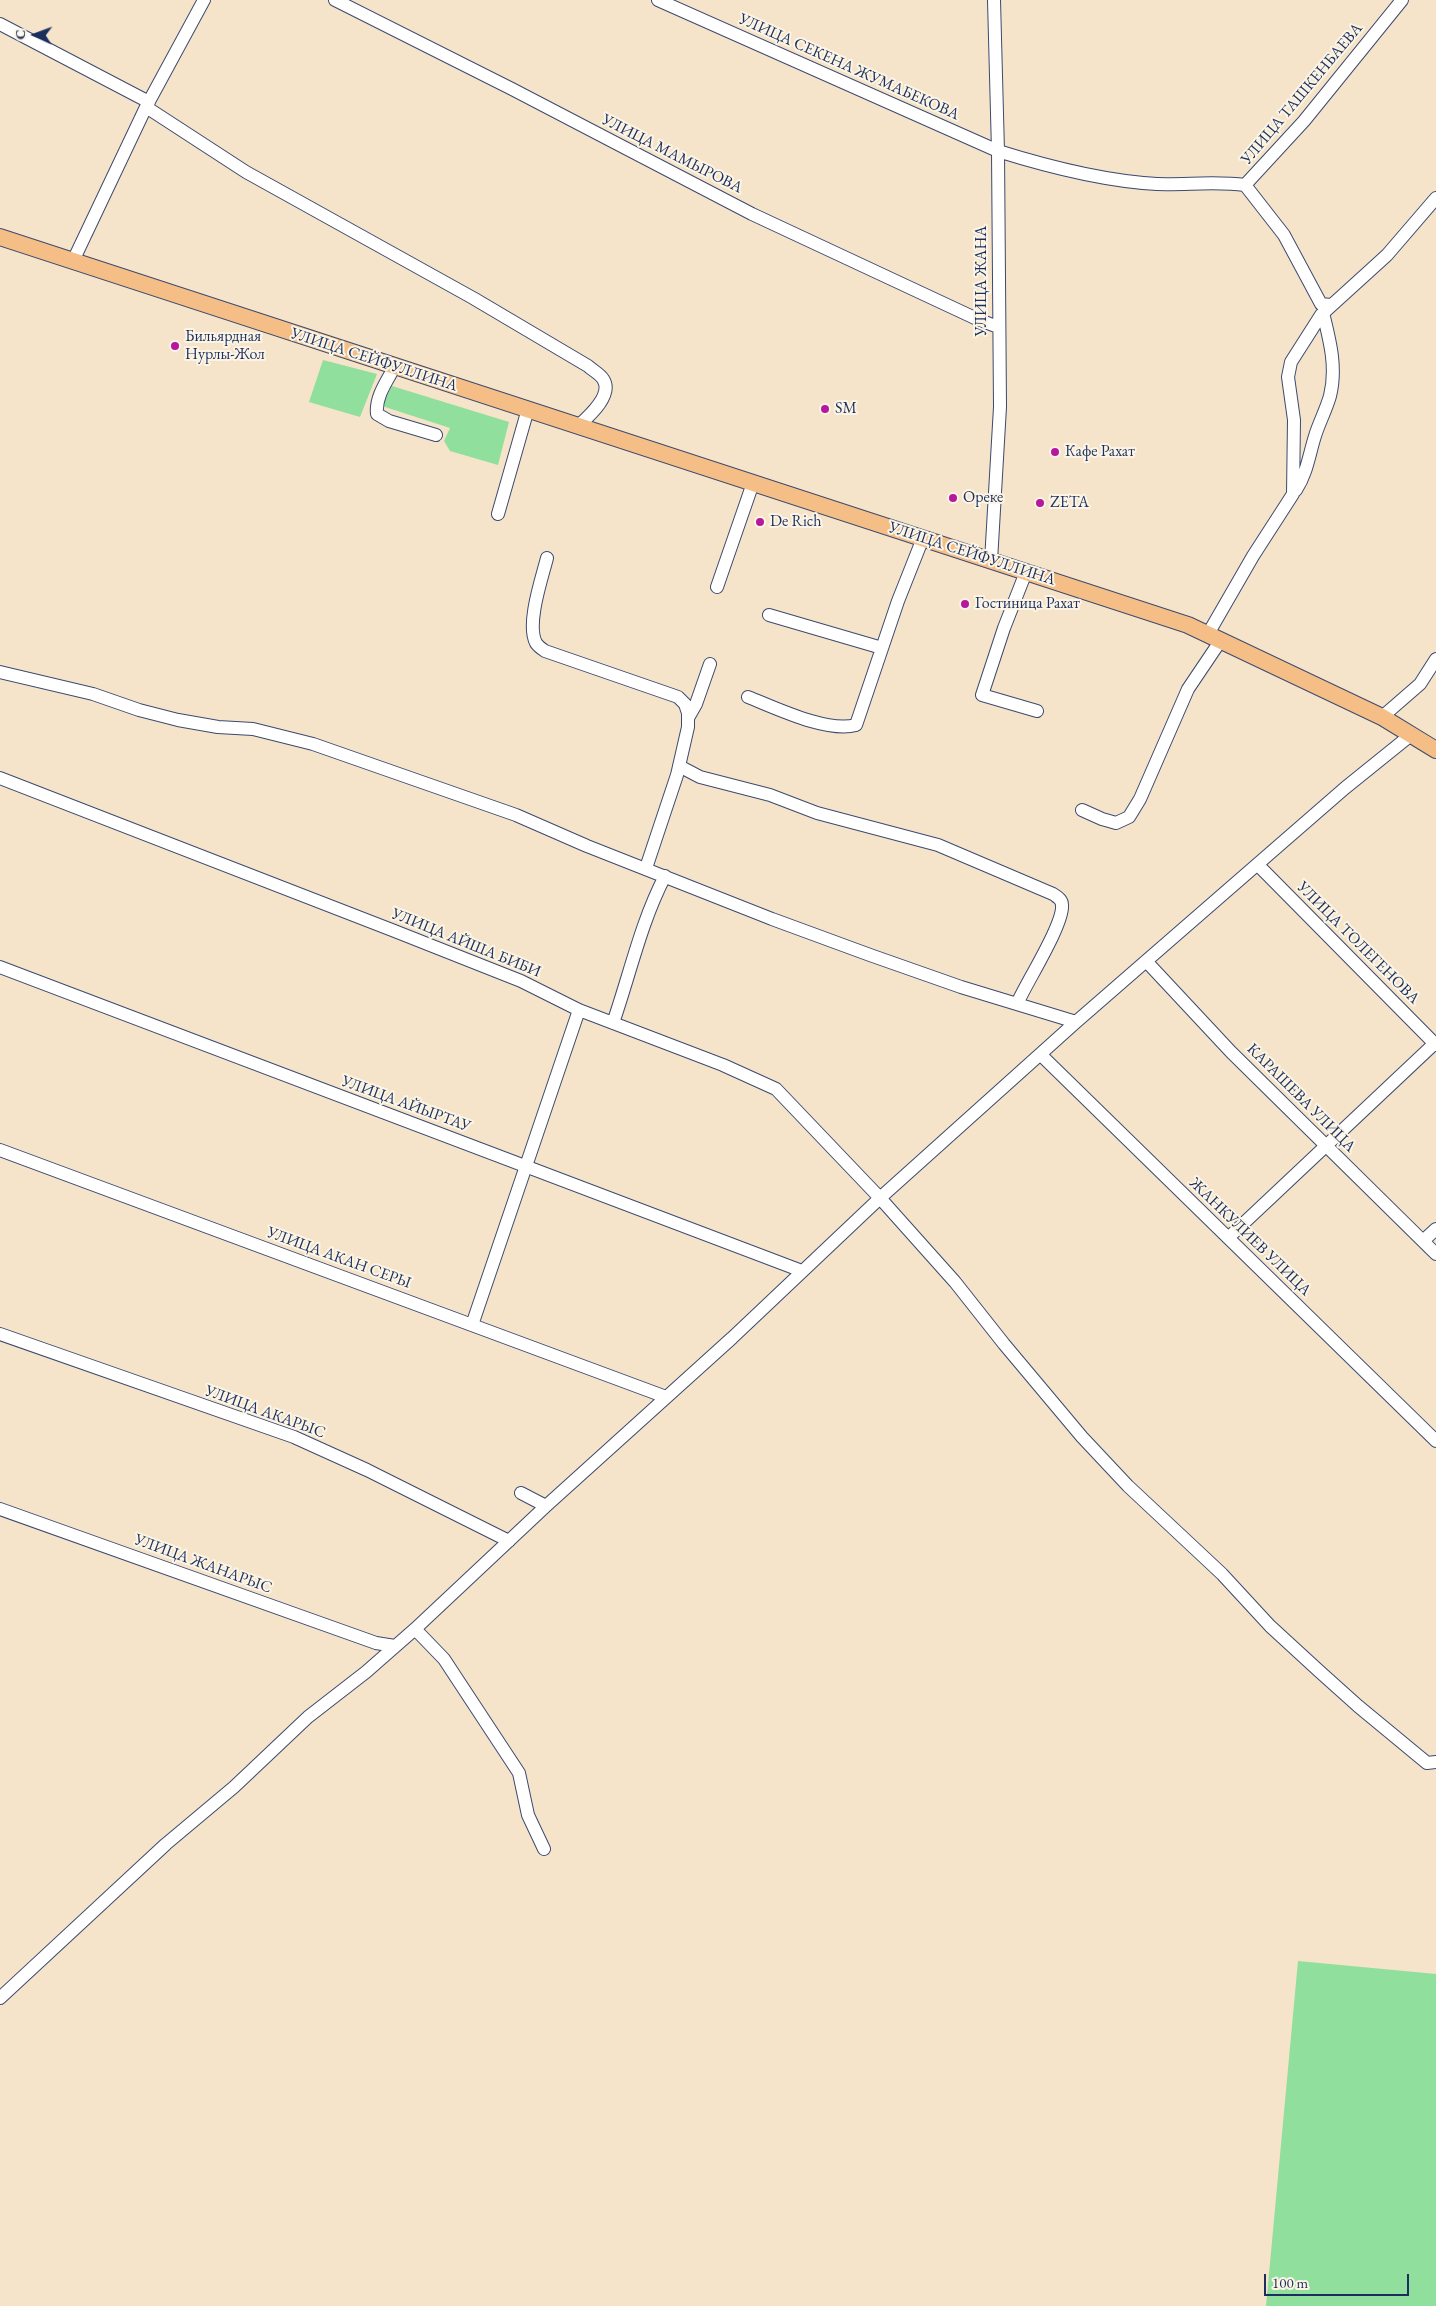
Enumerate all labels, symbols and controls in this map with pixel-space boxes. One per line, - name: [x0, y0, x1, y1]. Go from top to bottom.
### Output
- north arrow: [10, 10, 60, 60]
- street label: УЛИЦА СЕКЕНА ЖУМАБЕКОВА: [736, 10, 962, 124]
- street label: УЛИЦА ТАШКЕНБАЕВА: [1237, 19, 1367, 169]
- text: С: [11, 29, 29, 40]
- street label: УЛИЦА МАМЫРОВА: [598, 110, 746, 198]
- street label: УЛИЦА ЖАНА: [972, 226, 992, 336]
- street label: УЛИЦА СЕЙФУЛЛИНА: [288, 324, 460, 396]
- place label: Бильярдная Нурлы-Жол: [185, 327, 265, 365]
- marker: Бильярдная Нурлы-Жол: [169, 340, 181, 352]
- place label: SM: [835, 399, 857, 419]
- marker: SM: [819, 403, 831, 415]
- place label: Кафе Рахат: [1065, 442, 1135, 462]
- marker: Кафе Рахат: [1049, 446, 1061, 458]
- place label: Ореке: [963, 488, 1003, 508]
- marker: Ореке: [947, 492, 959, 504]
- place label: ZETA: [1050, 493, 1089, 513]
- marker: ZETA: [1034, 497, 1046, 509]
- place label: De Rich: [770, 512, 822, 532]
- marker: De Rich: [754, 516, 766, 528]
- street label: УЛИЦА СЕЙФУЛЛИНА: [886, 518, 1058, 590]
- place label: Гостиница Рахат: [975, 594, 1080, 614]
- marker: Гостиница Рахат: [959, 598, 971, 610]
- street label: УЛИЦА ТОЛЕГЕНОВА: [1293, 878, 1423, 1008]
- street label: УЛИЦА АЙША БИБИ: [389, 904, 543, 982]
- street label: КАРАШЕВА УЛИЦА: [1243, 1040, 1359, 1156]
- street label: УЛИЦА АЙЫРТАУ: [339, 1072, 473, 1136]
- street label: ЖАНКУЛИЕВ УЛИЦА: [1185, 1174, 1315, 1300]
- street label: УЛИЦА АКАН СЕРЫ: [264, 1223, 414, 1293]
- street label: УЛИЦА АКАРЫС: [202, 1381, 328, 1443]
- street label: УЛИЦА ЖАНАРЫС: [132, 1530, 274, 1598]
- scale bar: [1266, 2264, 1411, 2296]
- text: 100 m: [1272, 2273, 1308, 2292]

